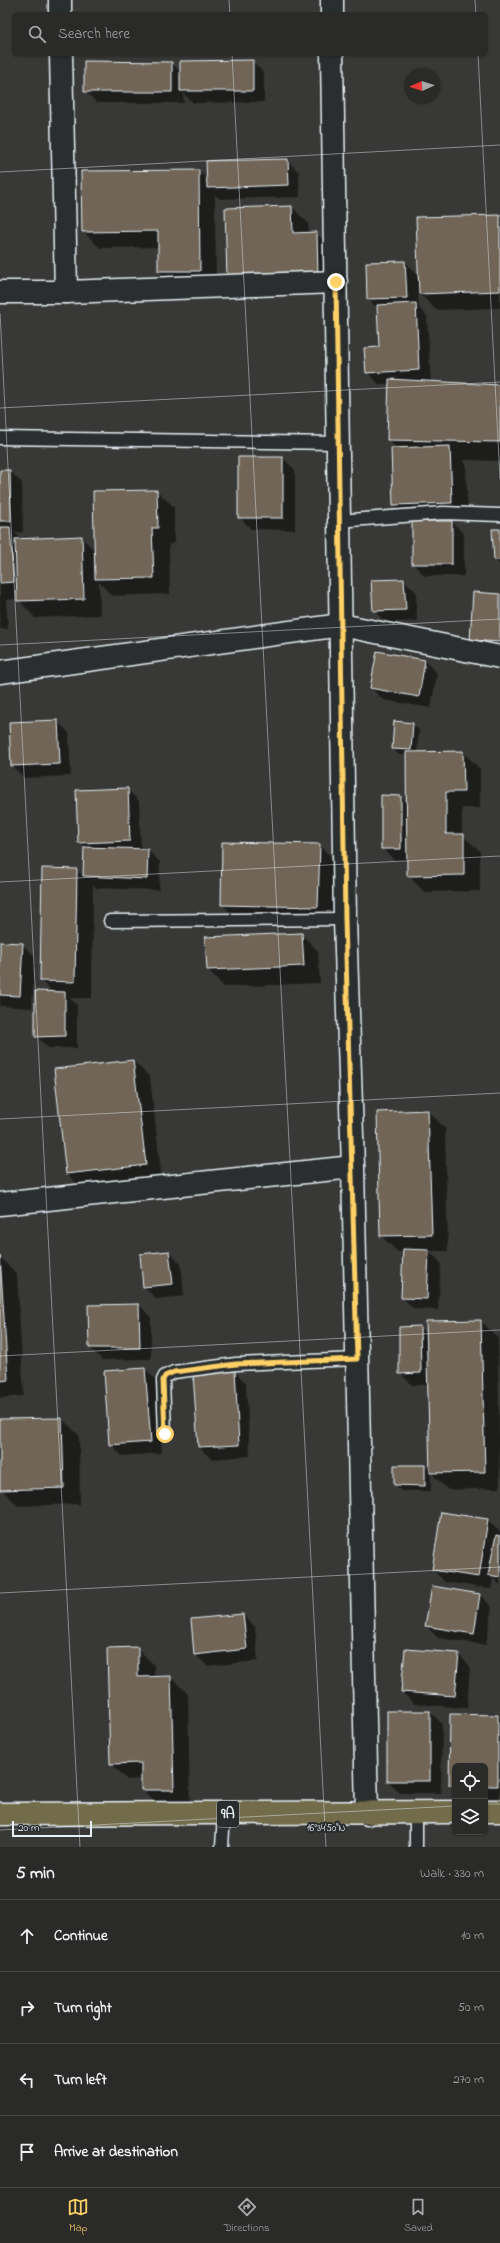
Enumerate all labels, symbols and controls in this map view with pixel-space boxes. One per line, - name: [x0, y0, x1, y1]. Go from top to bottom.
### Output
- search box: [12, 12, 488, 56]
- icon: search: [26, 23, 48, 45]
- text: Search here: [58, 23, 130, 45]
- north arrow: [404, 68, 440, 104]
- route end: [327, 273, 345, 291]
- route start: [156, 1425, 174, 1443]
- map controls: [452, 1763, 488, 1835]
- button: locate: [452, 1763, 488, 1799]
- button: layers: [452, 1799, 488, 1835]
- road number: 9A: [217, 1801, 239, 1827]
- scale bar: [12, 1819, 92, 1838]
- text: 20 m: [18, 1820, 40, 1836]
- text: 16°34'50"N: [307, 1821, 346, 1836]
- text: 5 min: [16, 1861, 55, 1886]
- text: Walk · 330 m: [420, 1864, 484, 1883]
- icon: ahead: [16, 1925, 38, 1947]
- text: Continue: [54, 1925, 108, 1947]
- text: 10 m: [461, 1926, 484, 1945]
- icon: right: [16, 1997, 38, 2019]
- text: Turn right: [54, 1997, 112, 2019]
- text: 50 m: [458, 1998, 484, 2017]
- icon: left: [16, 2069, 38, 2091]
- text: Turn left: [54, 2069, 107, 2091]
- text: 270 m: [453, 2070, 484, 2089]
- icon: arrive: [16, 2141, 38, 2163]
- text: Arrive at destination: [54, 2141, 178, 2163]
- tab: Map: [67, 2196, 89, 2236]
- tab: Directions: [224, 2196, 270, 2236]
- tab: Saved: [404, 2196, 433, 2236]

